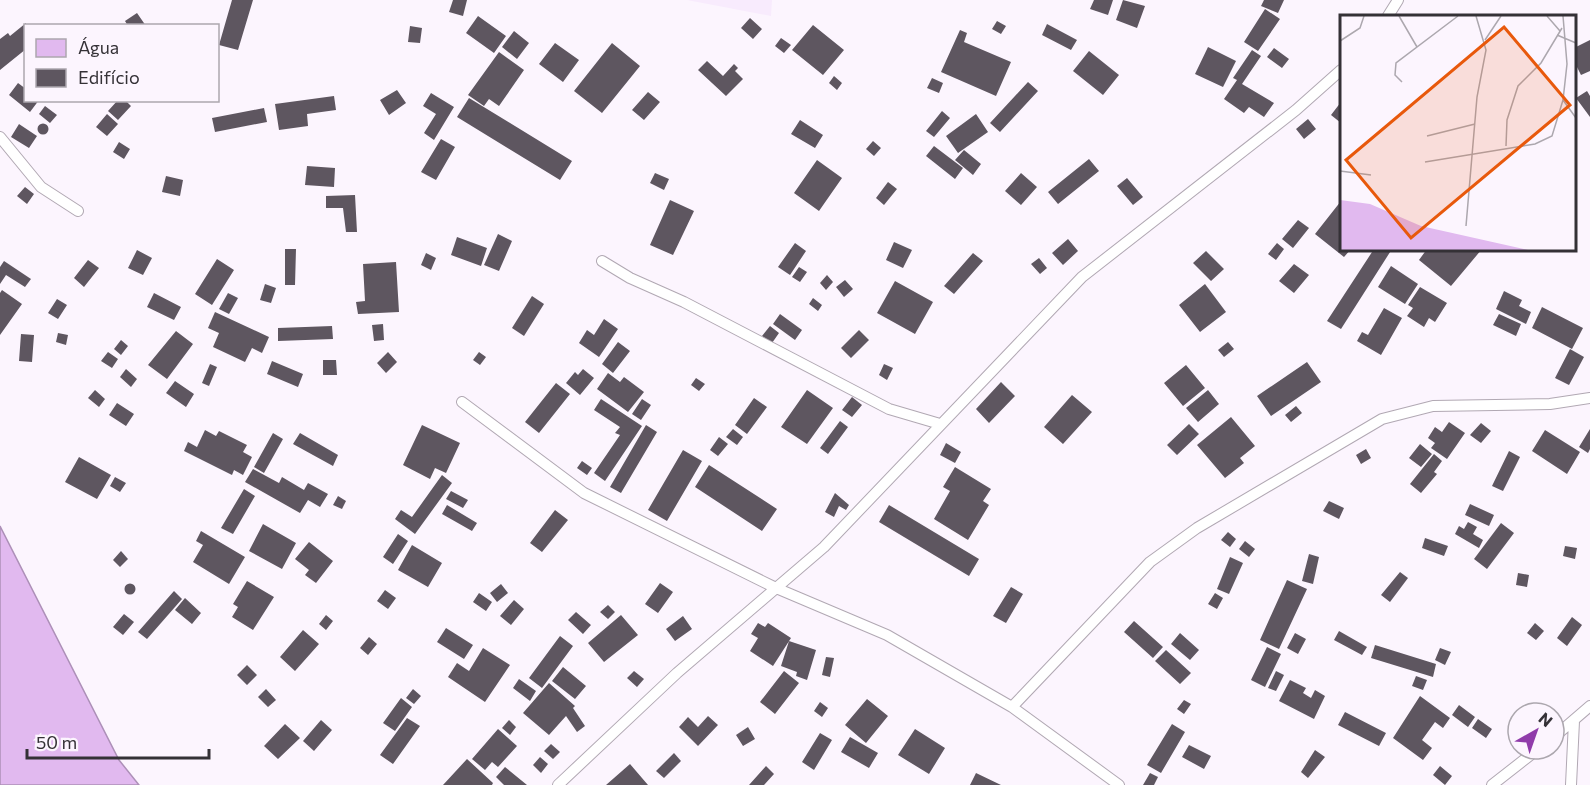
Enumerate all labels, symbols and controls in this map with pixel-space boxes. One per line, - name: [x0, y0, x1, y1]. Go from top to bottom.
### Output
- inset map: [1340, 15, 1575, 250]
- legend: [24, 24, 219, 102]
- text: Água: [78, 36, 119, 58]
- text: Edifício: [78, 66, 140, 88]
- north arrow: [1506, 701, 1566, 761]
- text: N: [1535, 708, 1557, 730]
- scale bar: [27, 722, 208, 760]
- text: 50 m: [36, 731, 77, 753]

